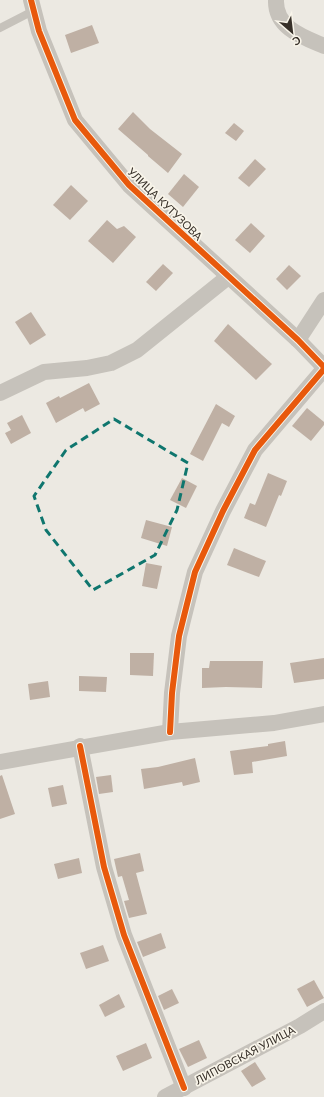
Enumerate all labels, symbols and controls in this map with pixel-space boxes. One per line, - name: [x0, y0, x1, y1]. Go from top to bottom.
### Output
- north arrow: [272, 12, 312, 52]
- text: С: [290, 34, 303, 49]
- street label: УЛИЦА КУТУЗОВА: [125, 165, 206, 243]
- street label: ЛИПОВСКАЯ УЛИЦА: [192, 1022, 297, 1087]

